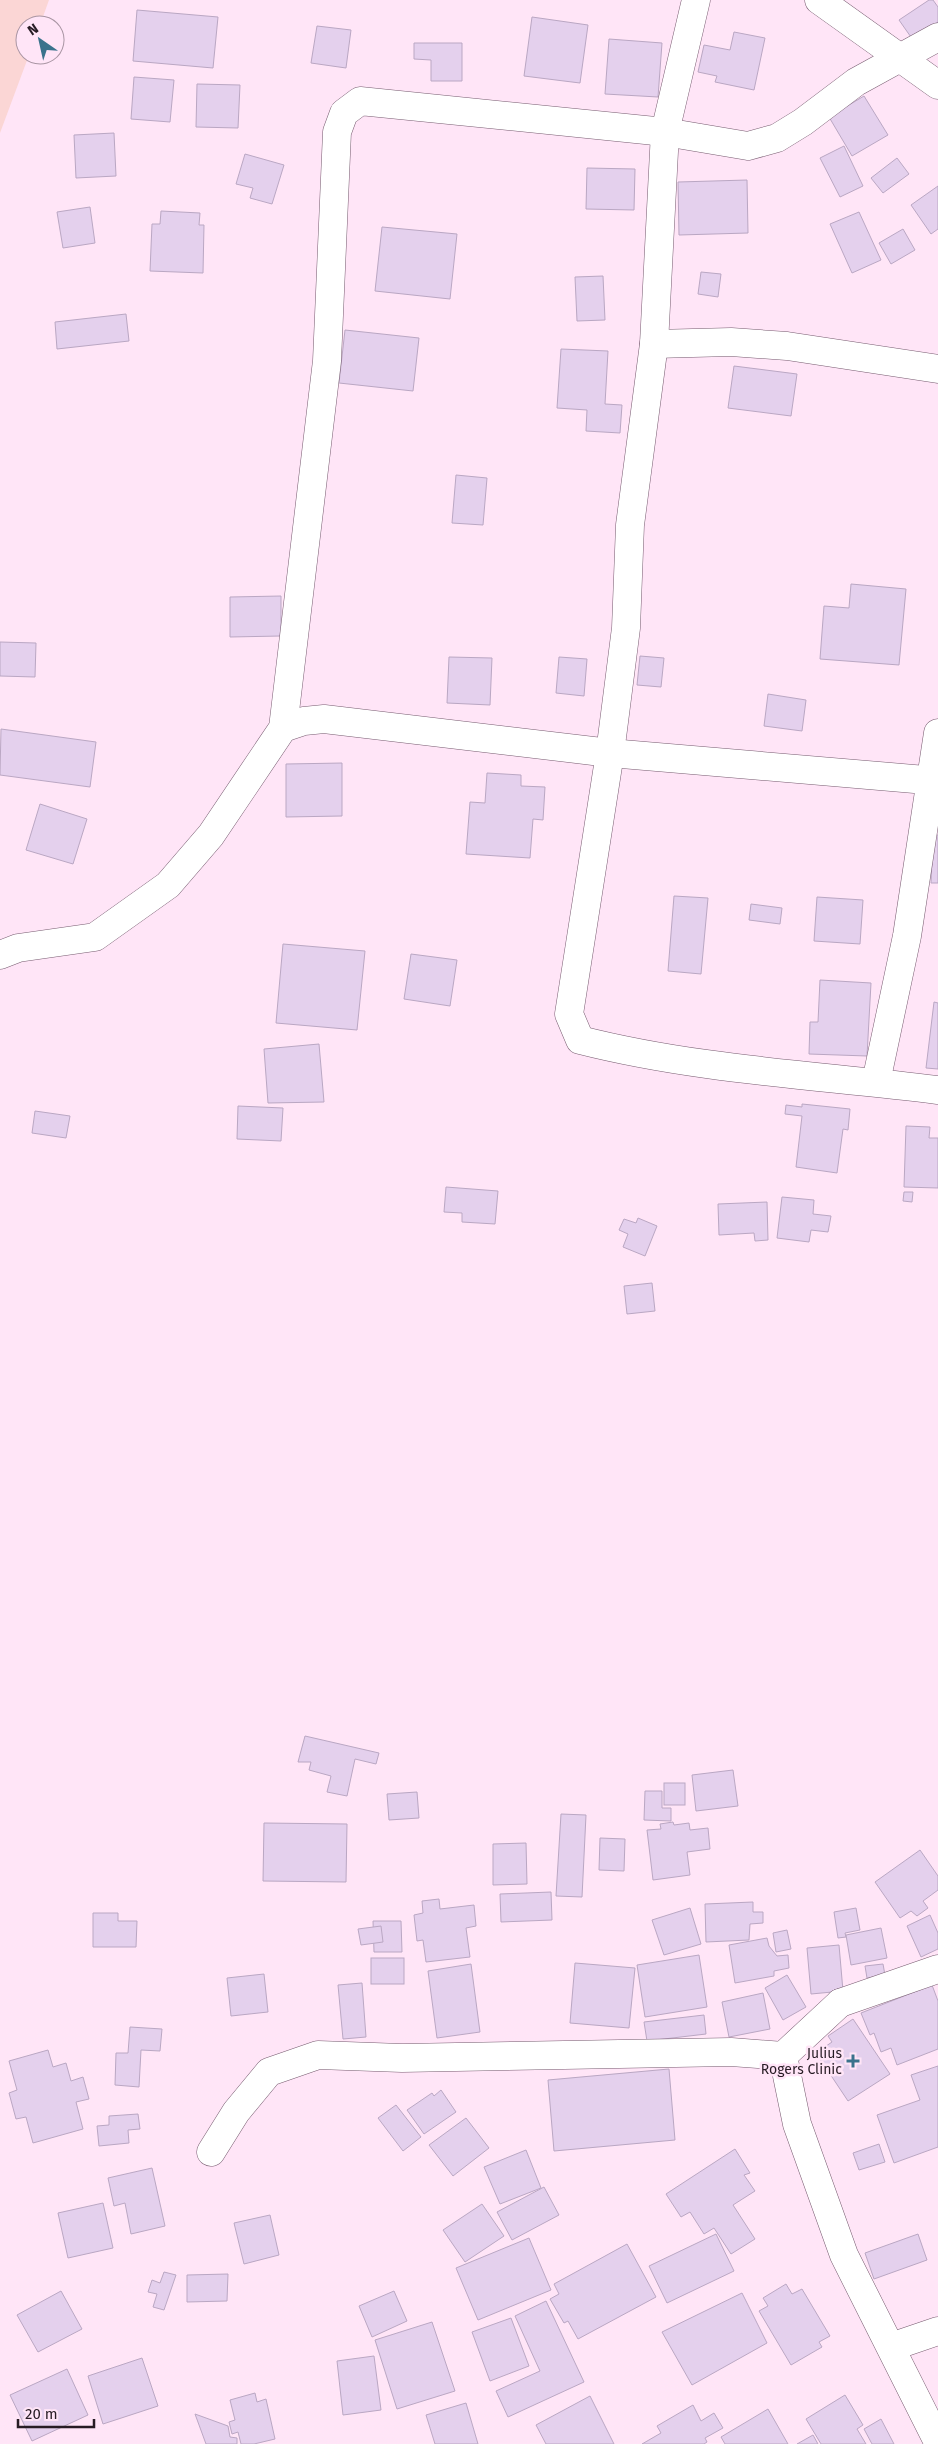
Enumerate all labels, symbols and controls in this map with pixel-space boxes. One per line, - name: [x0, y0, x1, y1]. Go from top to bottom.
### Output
- north arrow: [15, 15, 65, 65]
- text: N: [24, 20, 42, 39]
- place label: Julius Rogers Clinic: [761, 2045, 842, 2078]
- marker: Julius Rogers Clinic: [846, 2054, 860, 2068]
- scale bar: [18, 2396, 94, 2428]
- text: 20 m: [25, 2405, 58, 2423]

